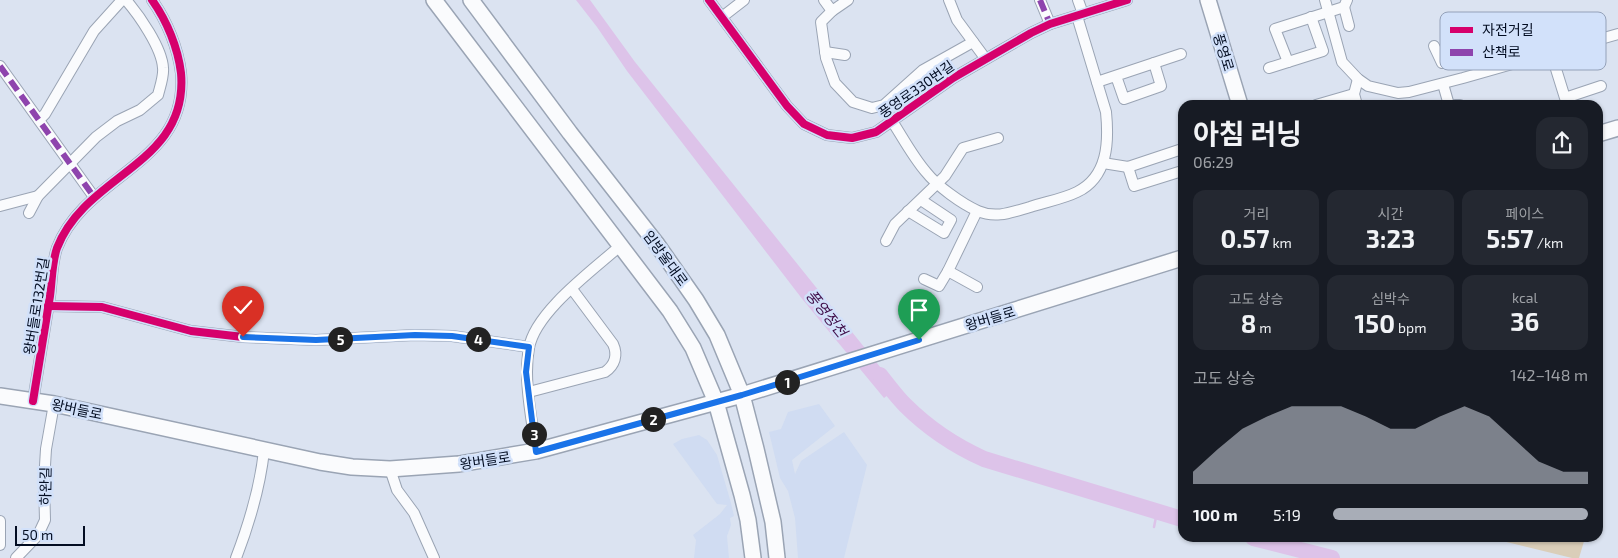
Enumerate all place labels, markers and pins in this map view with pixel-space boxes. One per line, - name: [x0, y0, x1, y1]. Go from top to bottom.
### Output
- pin: [222, 286, 264, 337]
- pin: [898, 289, 940, 340]
- pin: 5: [328, 326, 352, 352]
- pin: 4: [466, 326, 490, 352]
- pin: 1: [774, 370, 800, 394]
- pin: 2: [640, 406, 666, 432]
- pin: 3: [522, 422, 546, 446]

